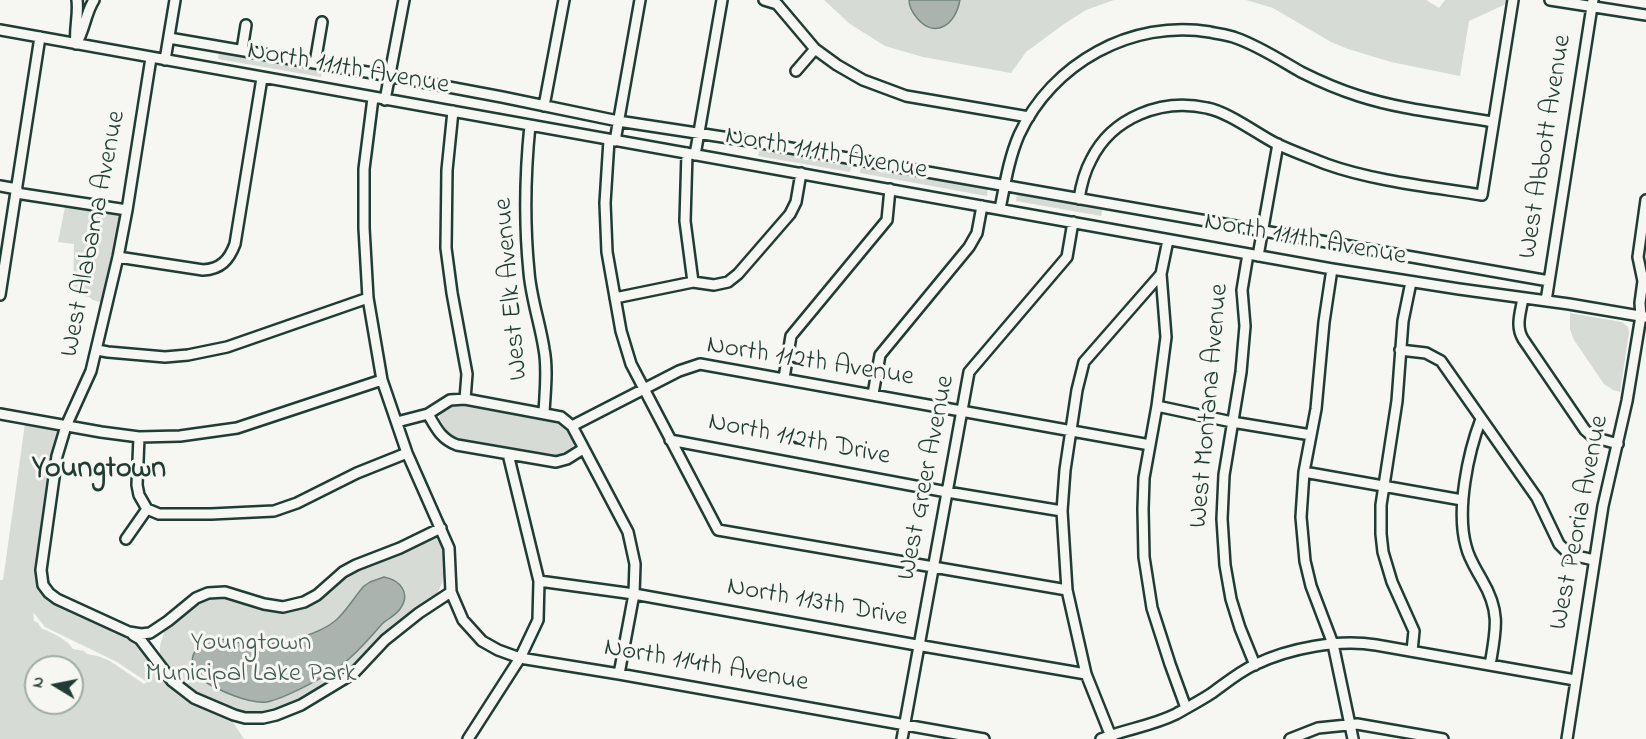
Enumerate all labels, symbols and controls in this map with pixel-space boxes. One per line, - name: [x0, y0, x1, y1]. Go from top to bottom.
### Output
- street label: West Abbott Avenue: [1513, 33, 1581, 261]
- street label: North 111th Avenue: [245, 36, 451, 104]
- street label: West Alabama Avenue: [55, 108, 135, 360]
- street label: North 111th Avenue: [723, 121, 929, 189]
- street label: West Elk Avenue: [489, 197, 537, 381]
- street label: North 111th Avenue: [1202, 207, 1408, 275]
- street label: West Montana Avenue: [1184, 282, 1238, 530]
- street label: North 112th Avenue: [704, 331, 916, 395]
- street label: West Greer Avenue: [892, 373, 964, 583]
- street label: North 112th Drive: [705, 407, 893, 475]
- street label: West Peoria Avenue: [1544, 413, 1618, 633]
- district label: Youngtown: [32, 453, 166, 489]
- street label: North 113th Drive: [724, 572, 910, 636]
- park label: Youngtown Municipal Lake Park: [145, 629, 357, 692]
- street label: North 114th Avenue: [601, 633, 811, 701]
- north arrow: [24, 655, 84, 715]
- text: N: [25, 675, 51, 690]

